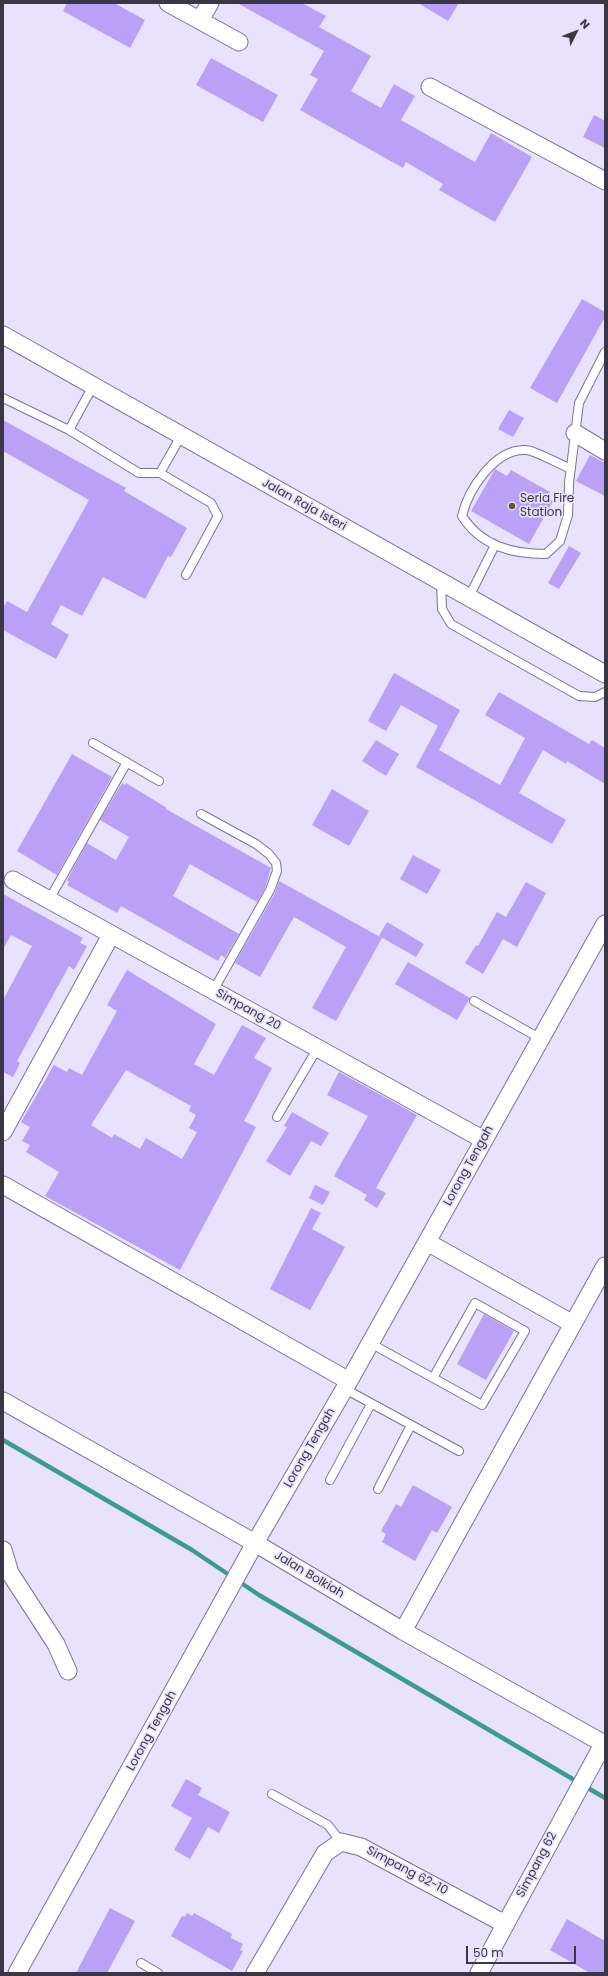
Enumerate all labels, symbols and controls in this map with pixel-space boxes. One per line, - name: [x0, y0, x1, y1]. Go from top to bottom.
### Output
- north arrow: [556, 12, 596, 52]
- text: N: [576, 16, 594, 32]
- street label: Jalan Raja Isteri: [259, 476, 349, 534]
- place label: Seria Fire Station: [520, 492, 574, 520]
- marker: Seria Fire Station: [507, 501, 517, 511]
- street label: Simpang 20: [213, 986, 283, 1034]
- street label: Lorong Tengah: [441, 1123, 497, 1209]
- street label: Lorong Tengah: [281, 1406, 339, 1490]
- street label: Jalan Bolkiah: [271, 1548, 347, 1602]
- street label: Lorong Tengah: [124, 1688, 180, 1774]
- street label: Simpang 62: [514, 1830, 560, 1900]
- street label: Simpang 62-10: [364, 1843, 450, 1899]
- scale bar: [468, 1938, 578, 1964]
- text: 50 m: [473, 1944, 504, 1961]

